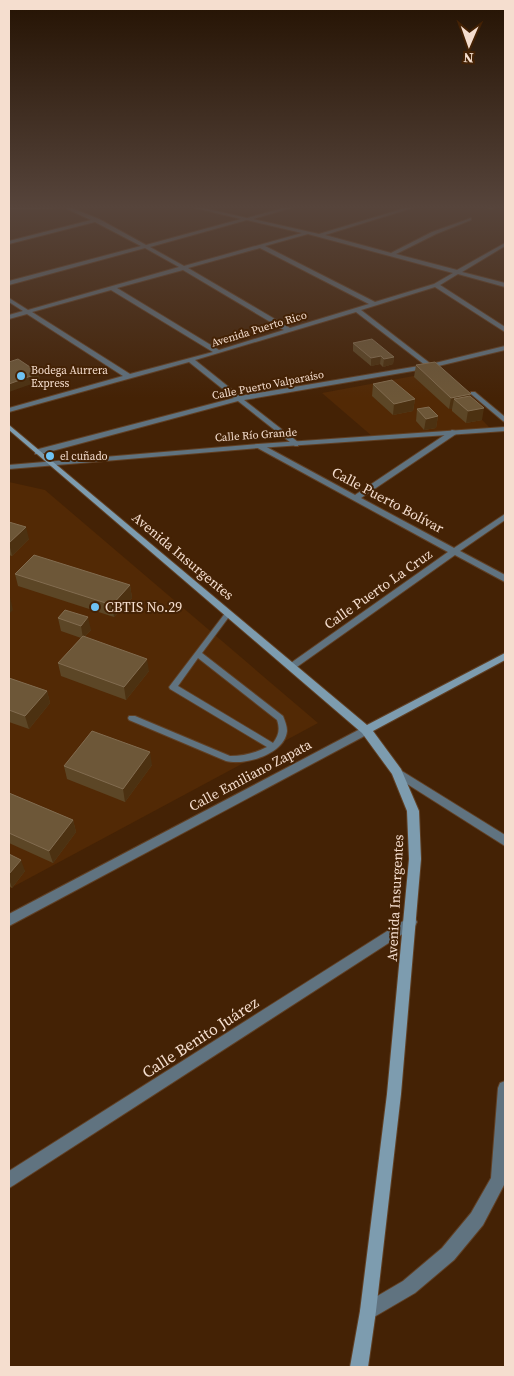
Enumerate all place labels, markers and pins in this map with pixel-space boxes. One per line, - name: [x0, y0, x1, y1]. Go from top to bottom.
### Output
- place label: Bodega Aurrera Express: [31, 363, 108, 391]
- marker: Bodega Aurrera Express: [15, 370, 27, 382]
- place label: el cuñado: [60, 449, 108, 464]
- marker: el cuñado: [44, 450, 56, 462]
- place label: CBTIS No.29: [105, 597, 182, 617]
- marker: CBTIS No.29: [89, 601, 101, 613]

